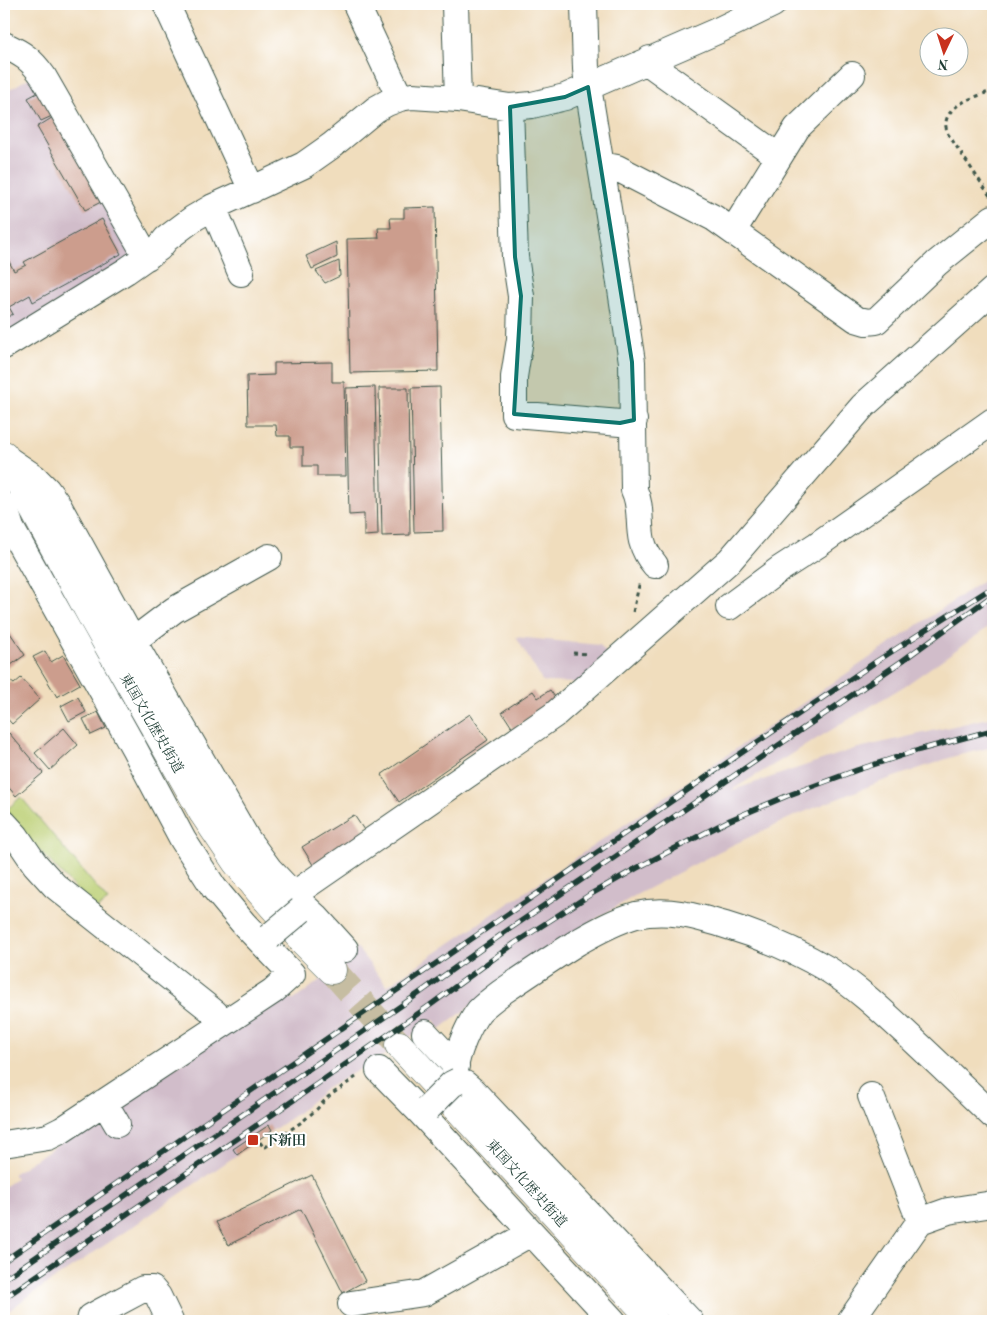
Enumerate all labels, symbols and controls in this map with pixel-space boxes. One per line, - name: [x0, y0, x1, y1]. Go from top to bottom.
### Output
- north arrow: [920, 28, 970, 78]
- text: N: [937, 57, 949, 71]
- street label: 東国文化歴史街道: [117, 671, 186, 775]
- marker: 下新田: [246, 1133, 260, 1147]
- place label: 下新田: [264, 1133, 306, 1148]
- street label: 東国文化歴史街道: [484, 1137, 570, 1230]

